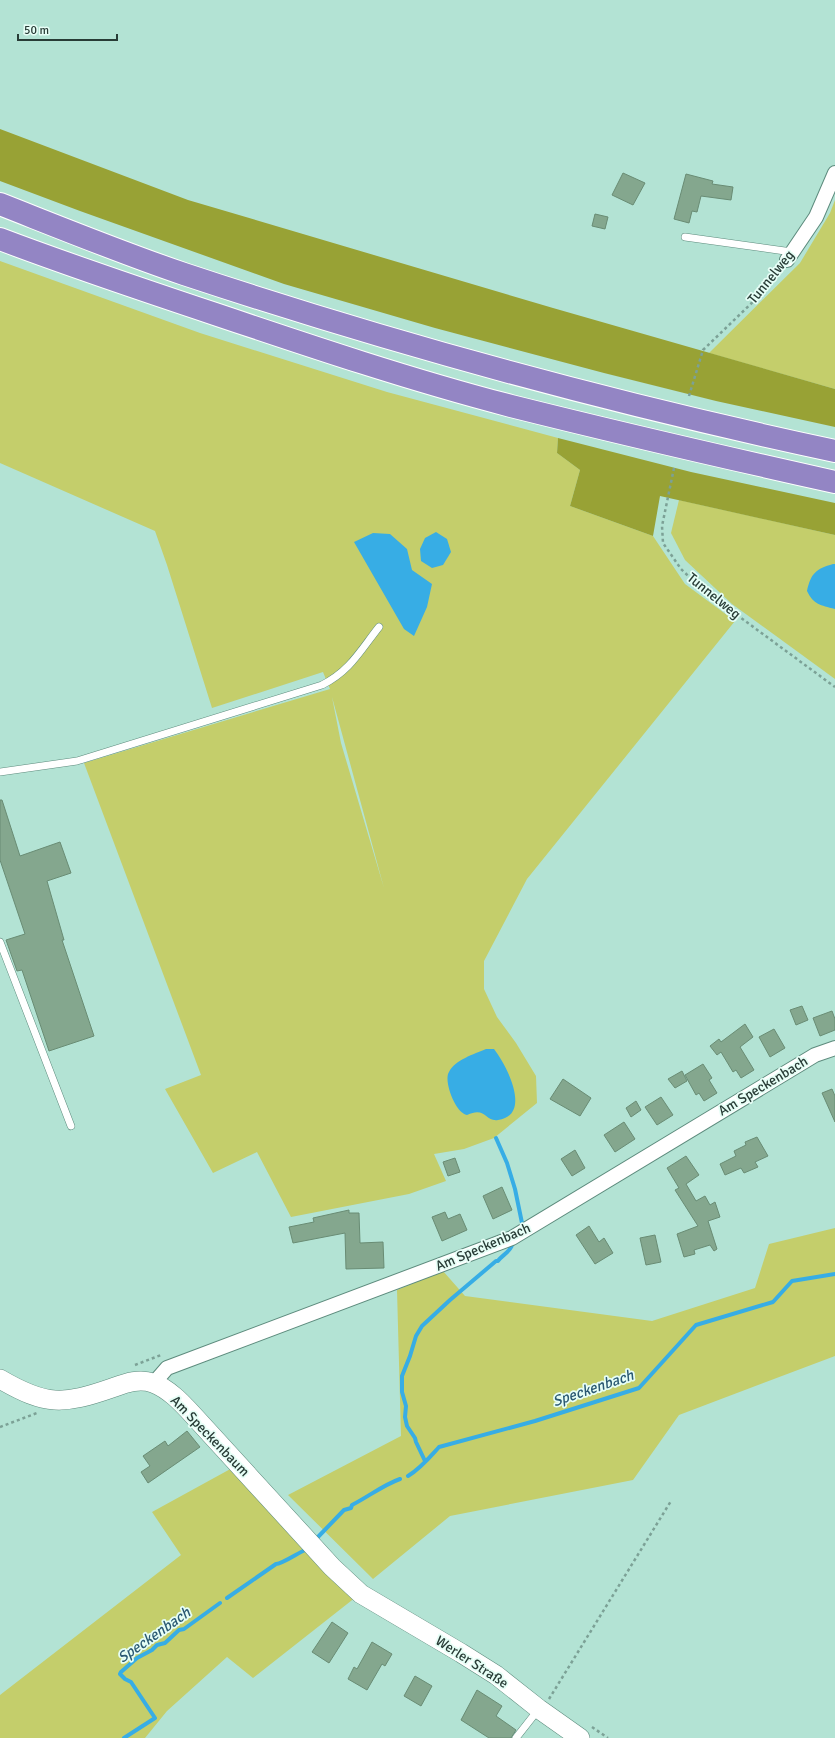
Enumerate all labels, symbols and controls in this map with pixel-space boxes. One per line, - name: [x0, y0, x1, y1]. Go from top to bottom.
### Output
- scale bar: [18, 16, 117, 42]
- text: 50 m: [24, 23, 49, 38]
- street label: Tunnelweg: [744, 247, 798, 307]
- street label: Tunnelweg: [684, 569, 744, 623]
- street label: Am Speckenbach: [715, 1053, 811, 1119]
- street label: Am Speckenbach: [433, 1219, 533, 1275]
- water label: Speckenbach: [550, 1365, 637, 1410]
- street label: Am Speckenbaum: [167, 1392, 253, 1480]
- water label: Speckenbach: [114, 1603, 194, 1667]
- street label: Werler Straße: [432, 1632, 512, 1692]

